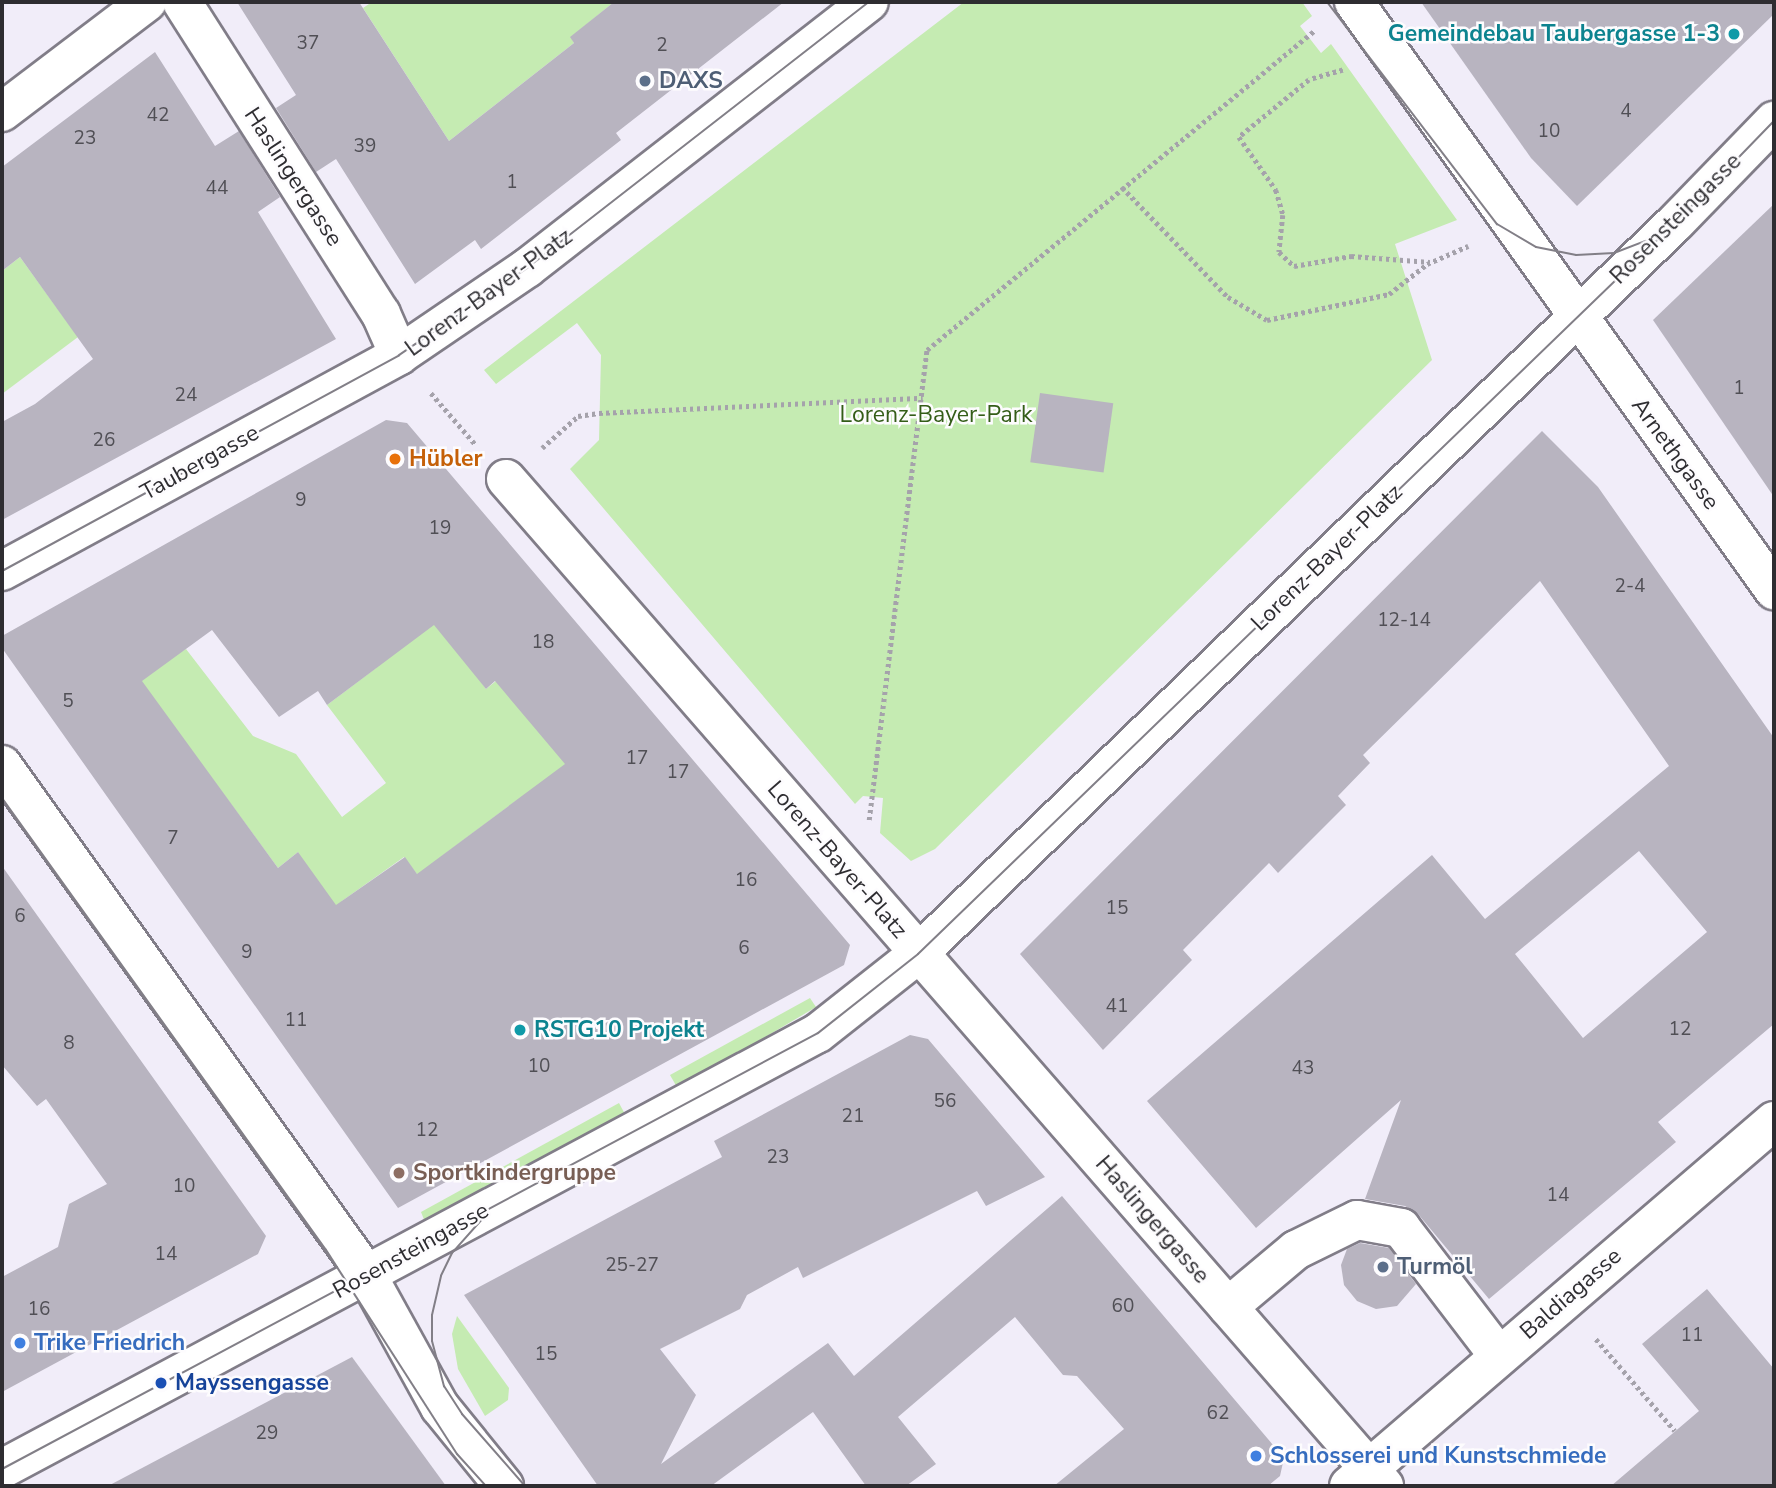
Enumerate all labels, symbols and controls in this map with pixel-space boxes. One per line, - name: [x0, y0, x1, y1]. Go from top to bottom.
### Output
- place label: Gemeindebau Taubergasse 1-3: [1388, 20, 1720, 48]
- marker: Gemeindebau Taubergasse 1-3: [1726, 26, 1742, 42]
- house number: 37: [297, 33, 319, 55]
- house number: 2: [656, 35, 668, 57]
- place label: DAXS: [659, 67, 723, 95]
- marker: DAXS: [637, 73, 653, 89]
- house number: 4: [1620, 101, 1632, 123]
- street label: Haslingergasse: [238, 102, 348, 252]
- house number: 42: [147, 105, 169, 127]
- house number: 10: [1538, 121, 1560, 143]
- house number: 23: [74, 128, 96, 150]
- house number: 39: [354, 136, 376, 158]
- street label: Rosensteingasse: [1605, 148, 1747, 290]
- house number: 1: [506, 172, 518, 194]
- house number: 44: [206, 178, 228, 200]
- street label: Lorenz-Bayer-Platz: [400, 223, 578, 363]
- house number: 1: [1733, 378, 1745, 400]
- house number: 24: [175, 385, 197, 407]
- street label: Arnethgasse: [1625, 393, 1725, 515]
- park label: Lorenz-Bayer-Park: [840, 401, 1032, 429]
- street label: Taubergasse: [136, 419, 264, 507]
- house number: 26: [93, 430, 115, 452]
- place label: Hübler: [409, 445, 483, 473]
- marker: Hübler: [387, 451, 403, 467]
- street label: Lorenz-Bayer-Platz: [1246, 479, 1408, 637]
- house number: 9: [295, 490, 307, 512]
- house number: 19: [429, 518, 451, 540]
- house number: 2-4: [1615, 576, 1645, 598]
- house number: 12-14: [1377, 610, 1431, 632]
- house number: 18: [532, 632, 554, 654]
- house number: 5: [62, 691, 74, 713]
- house number: 17: [626, 748, 648, 770]
- house number: 17: [667, 762, 689, 784]
- street label: Lorenz-Bayer-Platz: [761, 776, 913, 944]
- house number: 7: [167, 828, 179, 850]
- house number: 16: [735, 870, 757, 892]
- house number: 15: [1106, 898, 1128, 920]
- house number: 6: [14, 906, 26, 928]
- house number: 6: [738, 938, 750, 960]
- house number: 9: [241, 942, 253, 964]
- house number: 41: [1106, 996, 1128, 1018]
- house number: 11: [285, 1010, 307, 1032]
- place label: RSTG10 Projekt: [534, 1016, 704, 1044]
- house number: 12: [1669, 1019, 1691, 1041]
- marker: RSTG10 Projekt: [512, 1022, 528, 1038]
- house number: 8: [63, 1033, 75, 1055]
- house number: 10: [528, 1056, 550, 1078]
- house number: 43: [1292, 1058, 1314, 1080]
- house number: 56: [934, 1091, 956, 1113]
- house number: 21: [842, 1106, 864, 1128]
- house number: 12: [416, 1120, 438, 1142]
- house number: 23: [767, 1147, 789, 1169]
- street label: Haslingergasse: [1089, 1151, 1215, 1289]
- place label: Sportkindergruppe: [413, 1159, 616, 1187]
- marker: Sportkindergruppe: [391, 1165, 407, 1181]
- house number: 10: [173, 1176, 195, 1198]
- house number: 14: [1547, 1185, 1569, 1207]
- street label: Rosensteingasse: [328, 1197, 494, 1305]
- street label: Baldiagasse: [1515, 1242, 1627, 1346]
- house number: 14: [155, 1244, 177, 1266]
- place label: Turmöl: [1397, 1253, 1473, 1281]
- house number: 25-27: [605, 1255, 659, 1277]
- marker: Turmöl: [1375, 1259, 1391, 1275]
- house number: 60: [1112, 1296, 1134, 1318]
- house number: 16: [28, 1299, 50, 1321]
- house number: 11: [1681, 1325, 1703, 1347]
- place label: Trike Friedrich: [34, 1329, 185, 1357]
- marker: Trike Friedrich: [12, 1335, 28, 1351]
- house number: 15: [535, 1344, 557, 1366]
- place label: Mayssengasse: [175, 1369, 329, 1397]
- marker: Mayssengasse: [153, 1375, 169, 1391]
- house number: 62: [1207, 1403, 1229, 1425]
- house number: 29: [256, 1423, 278, 1445]
- place label: Schlosserei und Kunstschmiede: [1270, 1442, 1606, 1470]
- marker: Schlosserei und Kunstschmiede: [1248, 1448, 1264, 1464]

